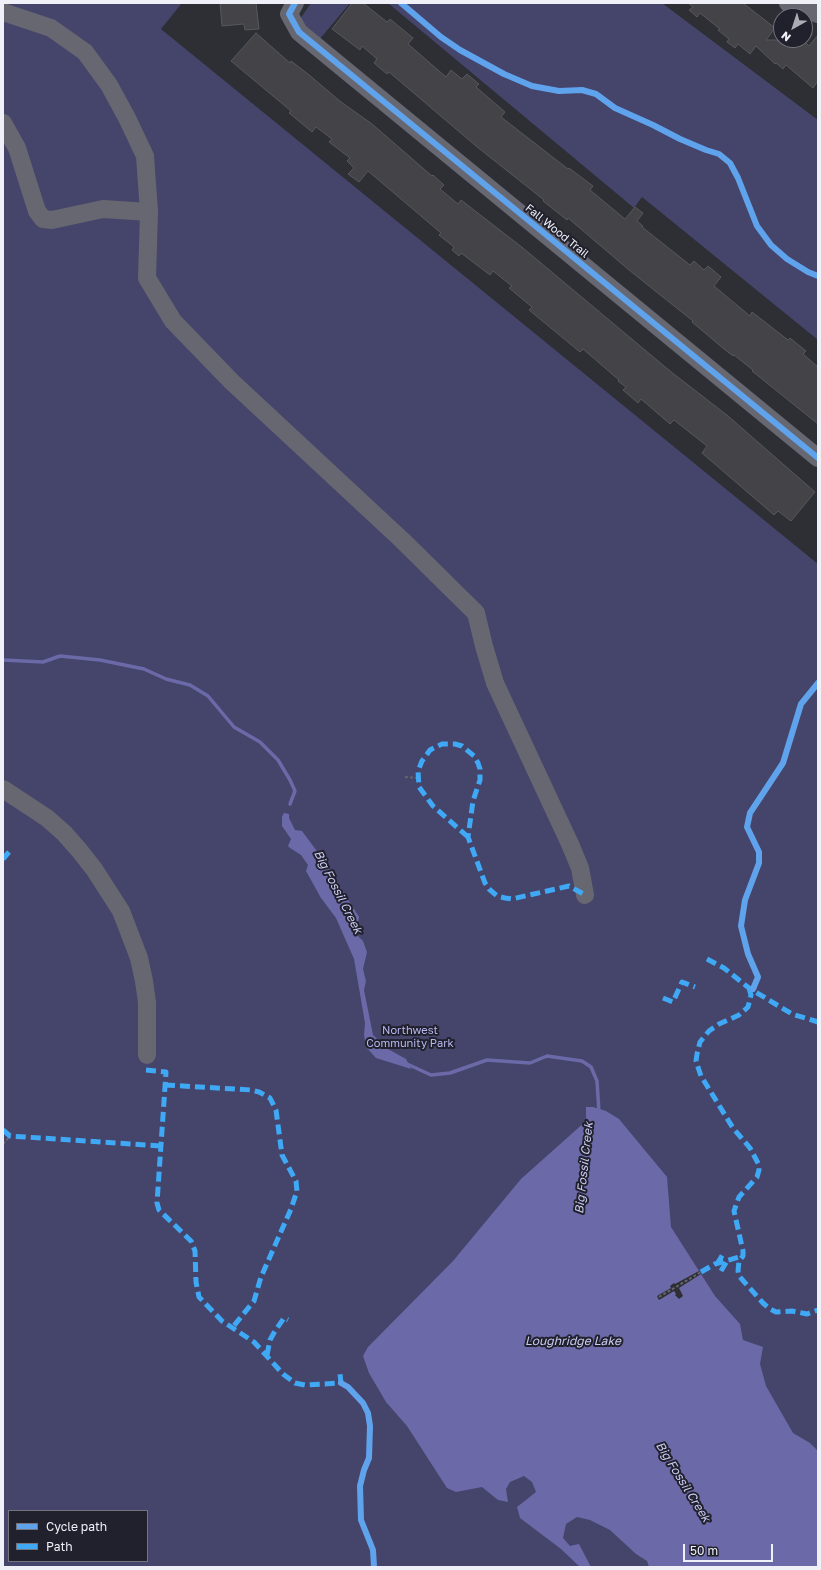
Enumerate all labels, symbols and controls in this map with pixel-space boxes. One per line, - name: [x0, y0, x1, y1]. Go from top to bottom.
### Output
- north arrow: [773, 8, 813, 48]
- text: N: [778, 29, 793, 45]
- street label: Fall Wood Trail: [523, 201, 591, 261]
- water label: Big Fossil Creek: [311, 848, 365, 936]
- park label: Northwest Community Park: [366, 1024, 454, 1050]
- water label: Big Fossil Creek: [572, 1121, 596, 1215]
- water label: Loughridge Lake: [525, 1334, 621, 1348]
- water label: Big Fossil Creek: [653, 1439, 713, 1525]
- legend: [8, 1510, 148, 1562]
- text: Cycle path: [46, 1519, 107, 1534]
- scale bar: [685, 1536, 775, 1562]
- text: Path: [46, 1539, 73, 1554]
- text: 50 m: [690, 1543, 718, 1558]

